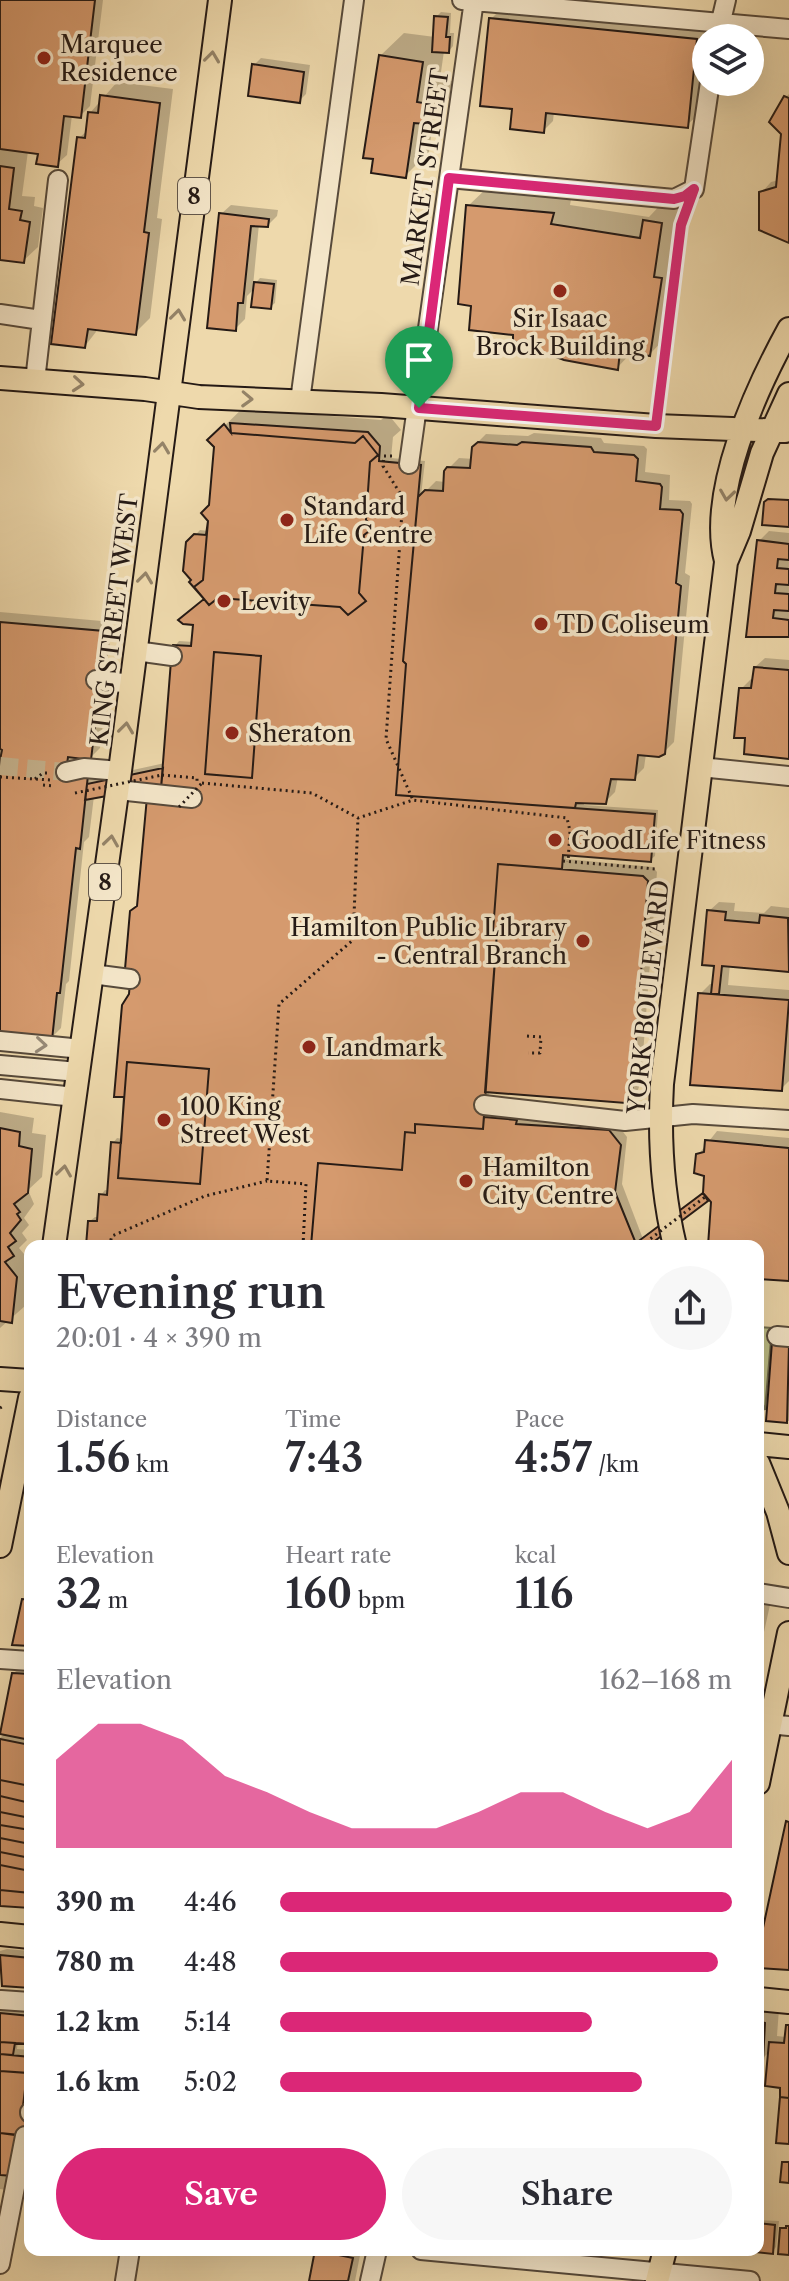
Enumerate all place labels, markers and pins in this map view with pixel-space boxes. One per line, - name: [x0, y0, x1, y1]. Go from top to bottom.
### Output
- place label: Marquee Residence: [60, 30, 178, 87]
- marker: Marquee Residence: [35, 49, 53, 67]
- marker: Sir Isaac Brock Building: [551, 282, 569, 300]
- place label: Sir Isaac Brock Building: [475, 304, 645, 361]
- pin: [385, 326, 453, 408]
- place label: Standard Life Centre: [303, 492, 433, 549]
- marker: Standard Life Centre: [278, 511, 296, 529]
- place label: Levity: [240, 587, 311, 616]
- marker: Levity: [215, 592, 233, 610]
- place label: TD Coliseum: [557, 610, 710, 639]
- marker: TD Coliseum: [532, 615, 550, 633]
- place label: Sheraton: [248, 719, 352, 748]
- marker: Sheraton: [223, 724, 241, 742]
- place label: GoodLife Fitness: [571, 826, 766, 855]
- marker: GoodLife Fitness: [546, 831, 564, 849]
- place label: Hamilton Public Library - Central Branch: [290, 913, 568, 970]
- marker: Hamilton Public Library - Central Branch: [574, 932, 592, 950]
- place label: Landmark: [325, 1033, 443, 1062]
- marker: Landmark: [300, 1038, 318, 1056]
- place label: 100 King Street West: [180, 1092, 310, 1149]
- marker: 100 King Street West: [155, 1111, 173, 1129]
- place label: Hamilton City Centre: [482, 1153, 614, 1210]
- marker: Hamilton City Centre: [457, 1172, 475, 1190]

